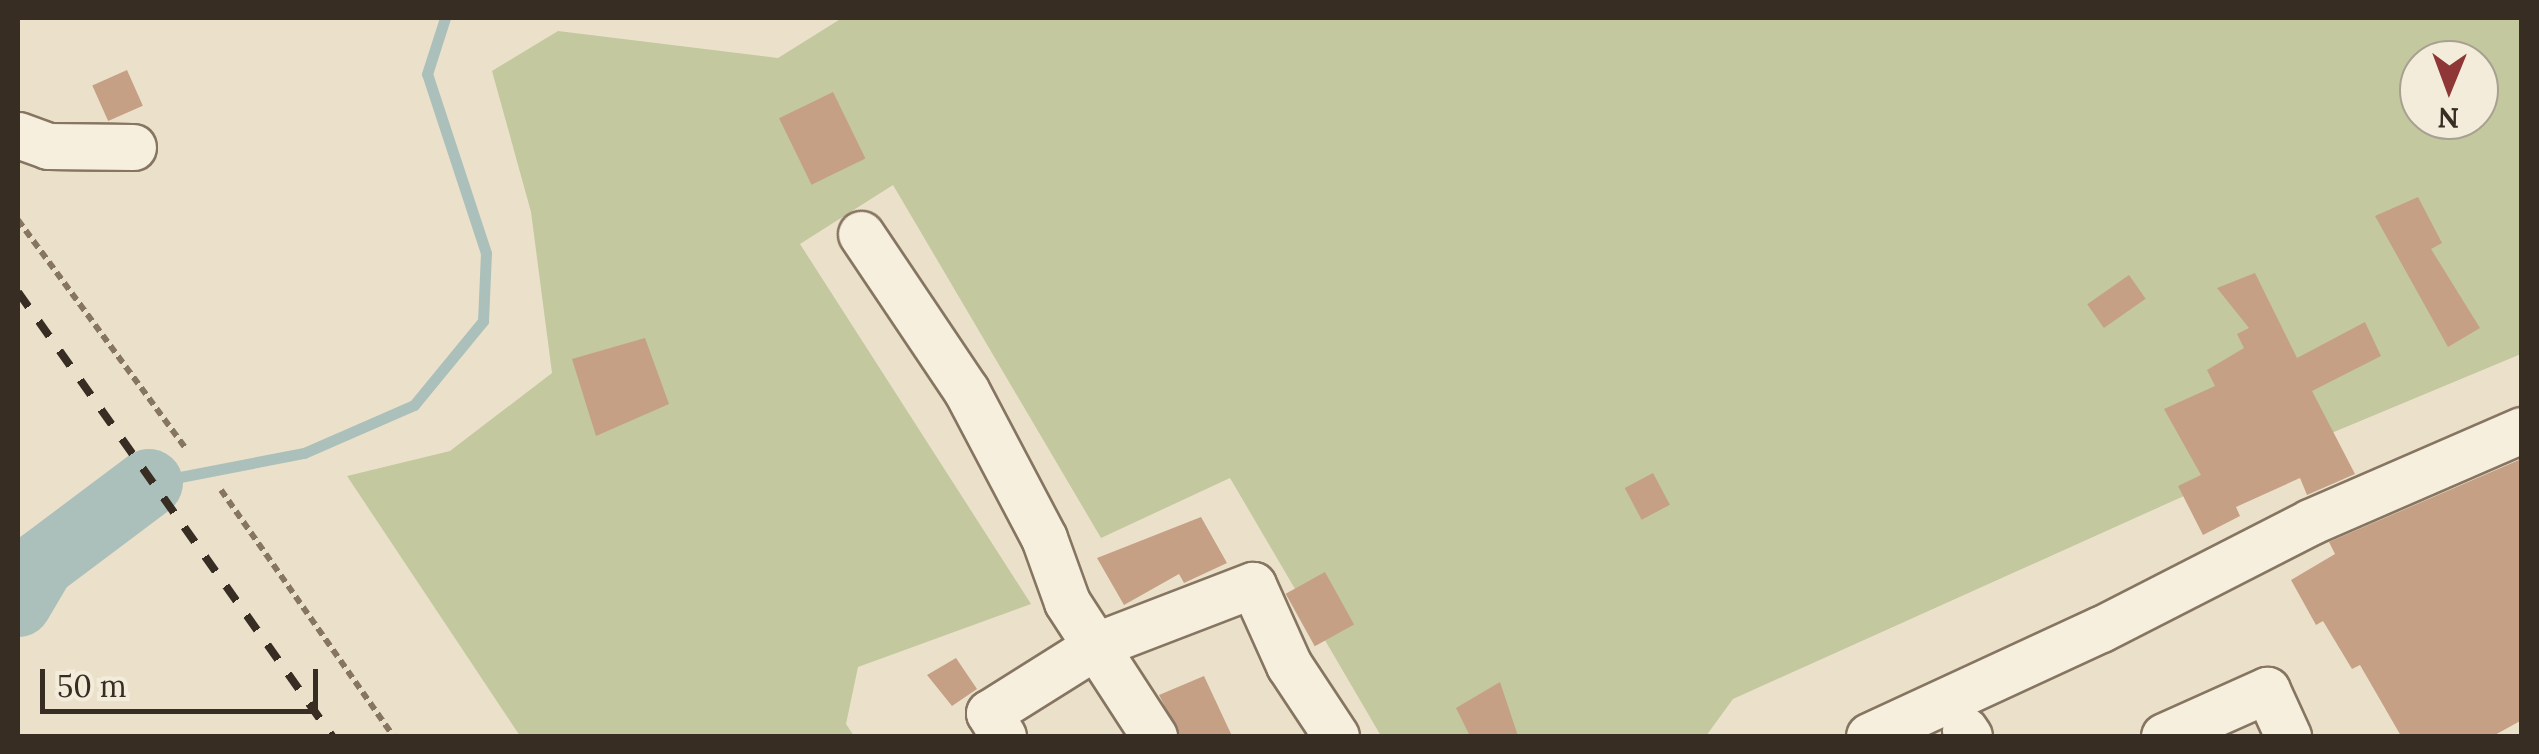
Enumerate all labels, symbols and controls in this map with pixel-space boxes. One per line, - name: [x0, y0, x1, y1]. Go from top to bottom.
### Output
- north arrow: [2399, 40, 2499, 140]
- text: N: [2437, 100, 2460, 136]
- scale bar: [45, 649, 322, 711]
- text: 50 m: [57, 667, 127, 705]

